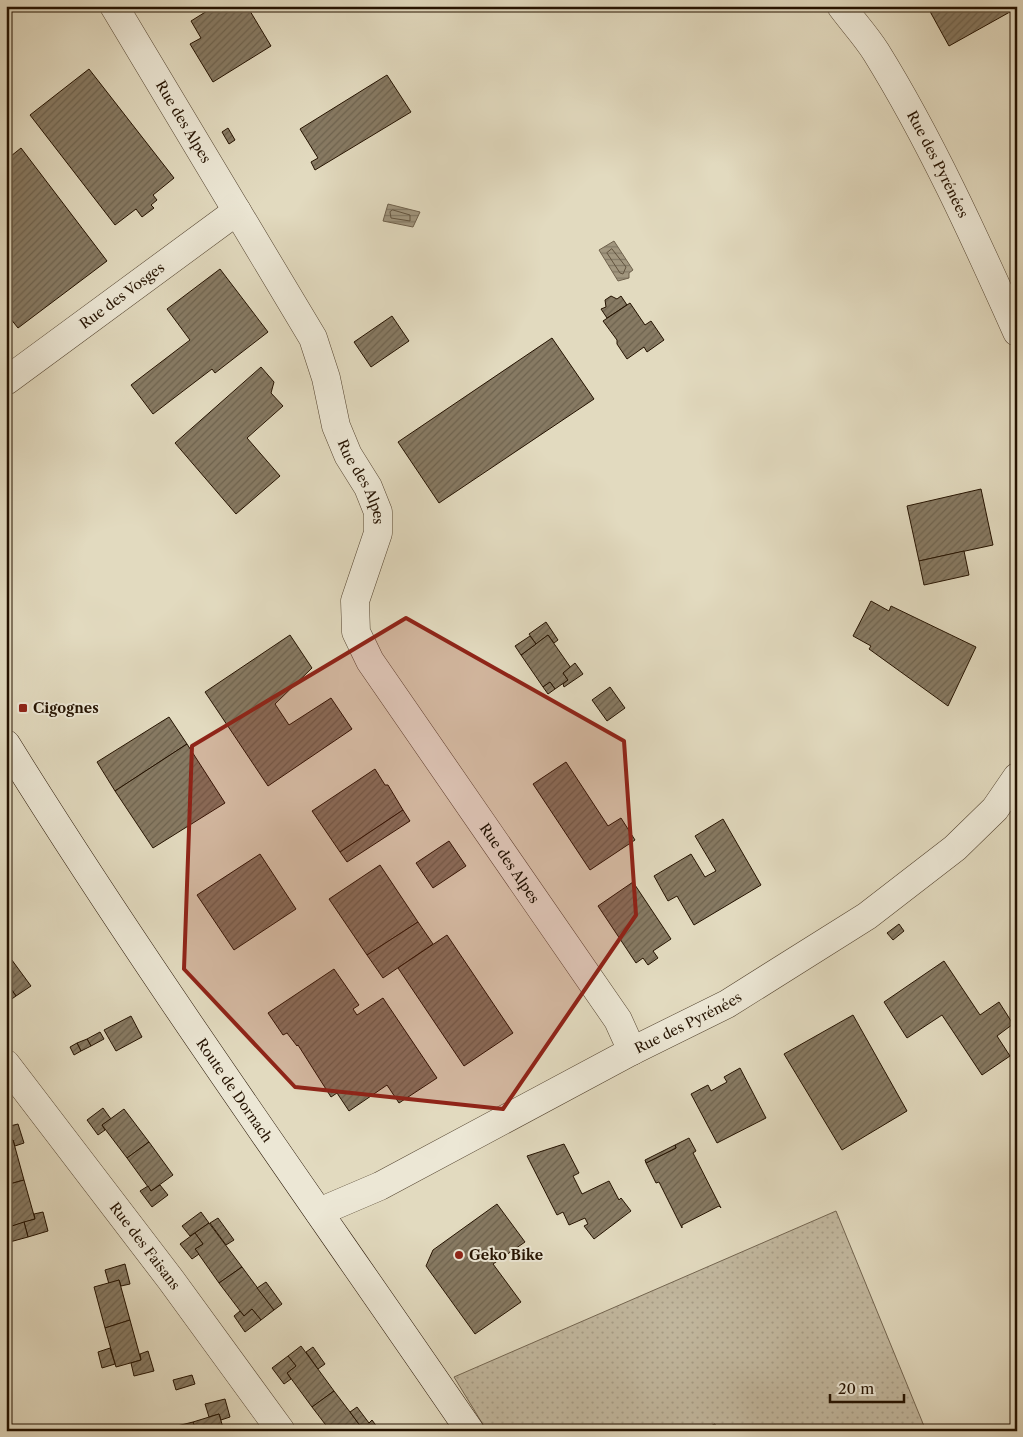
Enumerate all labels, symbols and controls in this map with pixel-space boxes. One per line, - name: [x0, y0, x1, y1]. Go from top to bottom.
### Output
- street label: Rue des Alpes: [152, 77, 215, 166]
- street label: Rue des Pyrénées: [903, 108, 972, 221]
- street label: Rue des Vosges: [76, 258, 168, 333]
- street label: Rue des Alpes: [334, 437, 387, 524]
- place label: Cigognes: [33, 699, 99, 717]
- marker: Cigognes: [17, 702, 29, 714]
- street label: Rue des Alpes: [476, 820, 544, 907]
- street label: Rue des Pyrénées: [631, 988, 745, 1057]
- street label: Route de Dornach: [193, 1035, 277, 1146]
- street label: Rue des Faisans: [106, 1199, 184, 1293]
- place label: Geko Bike: [469, 1246, 543, 1264]
- marker: Geko Bike: [453, 1249, 465, 1261]
- scale bar: [830, 1372, 904, 1404]
- text: 20 m: [838, 1379, 874, 1398]

